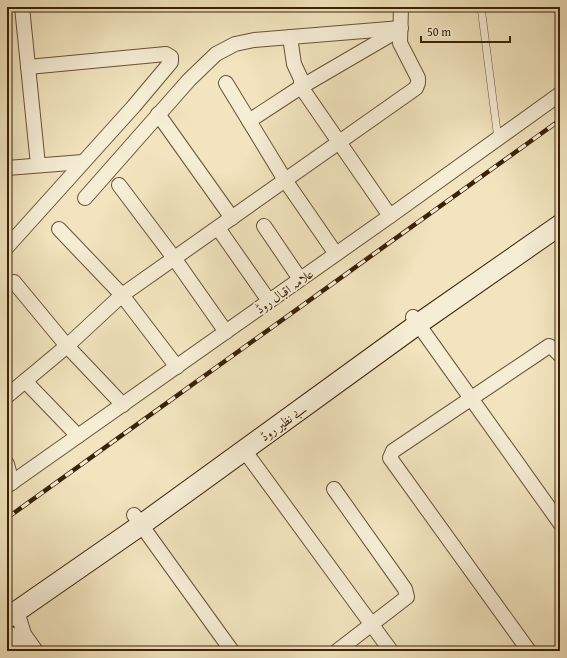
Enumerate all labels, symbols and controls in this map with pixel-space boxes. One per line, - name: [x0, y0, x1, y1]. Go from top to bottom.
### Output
- scale bar: [421, 18, 510, 44]
- text: 50 m: [427, 23, 451, 40]
- street label: علامہ اقبال روڈ: [251, 264, 317, 318]
- street label: بے نظیر روڈ: [256, 399, 311, 446]

